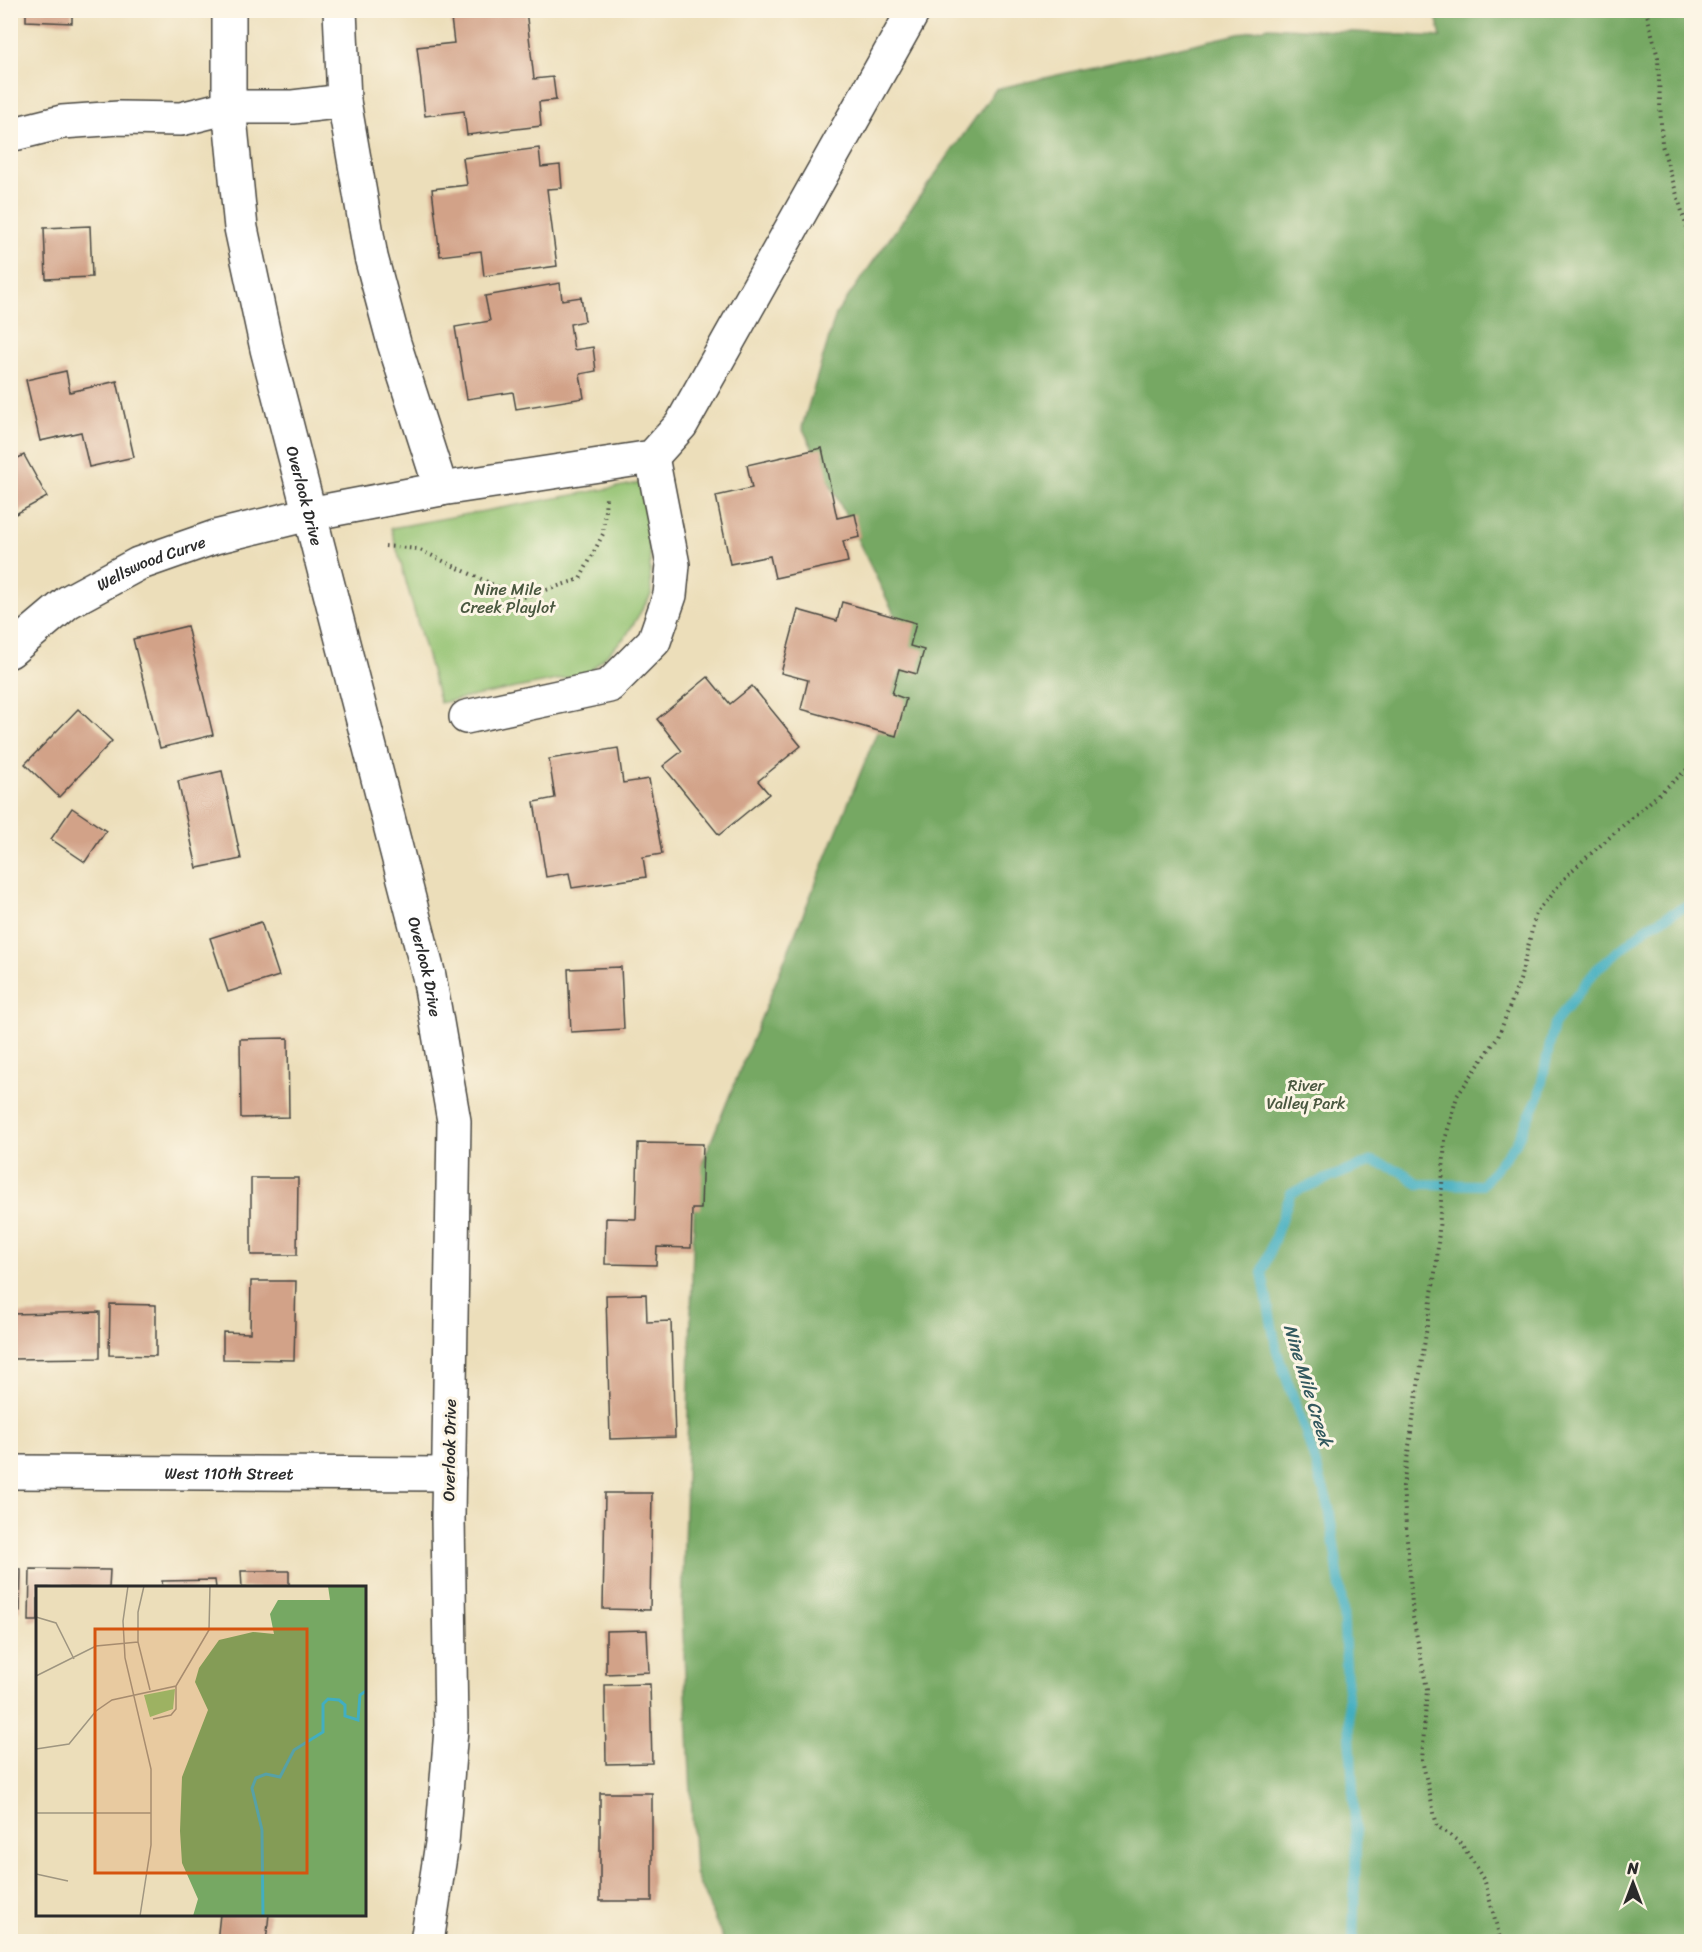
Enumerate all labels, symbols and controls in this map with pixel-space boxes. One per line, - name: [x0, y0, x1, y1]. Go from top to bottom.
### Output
- street label: Overlook Drive: [278, 443, 331, 549]
- street label: Wellswood Curve: [91, 527, 210, 599]
- park label: Nine Mile Creek Playlot: [460, 575, 556, 622]
- street label: Overlook Drive: [399, 913, 450, 1019]
- park label: River Valley Park: [1267, 1071, 1346, 1118]
- water label: Nine Mile Creek: [1274, 1320, 1342, 1452]
- street label: Overlook Drive: [434, 1399, 465, 1501]
- street label: West 110th Street: [164, 1459, 294, 1488]
- inset map: [36, 1586, 366, 1916]
- north arrow: [1603, 1853, 1663, 1913]
- text: N: [1626, 1854, 1639, 1883]

